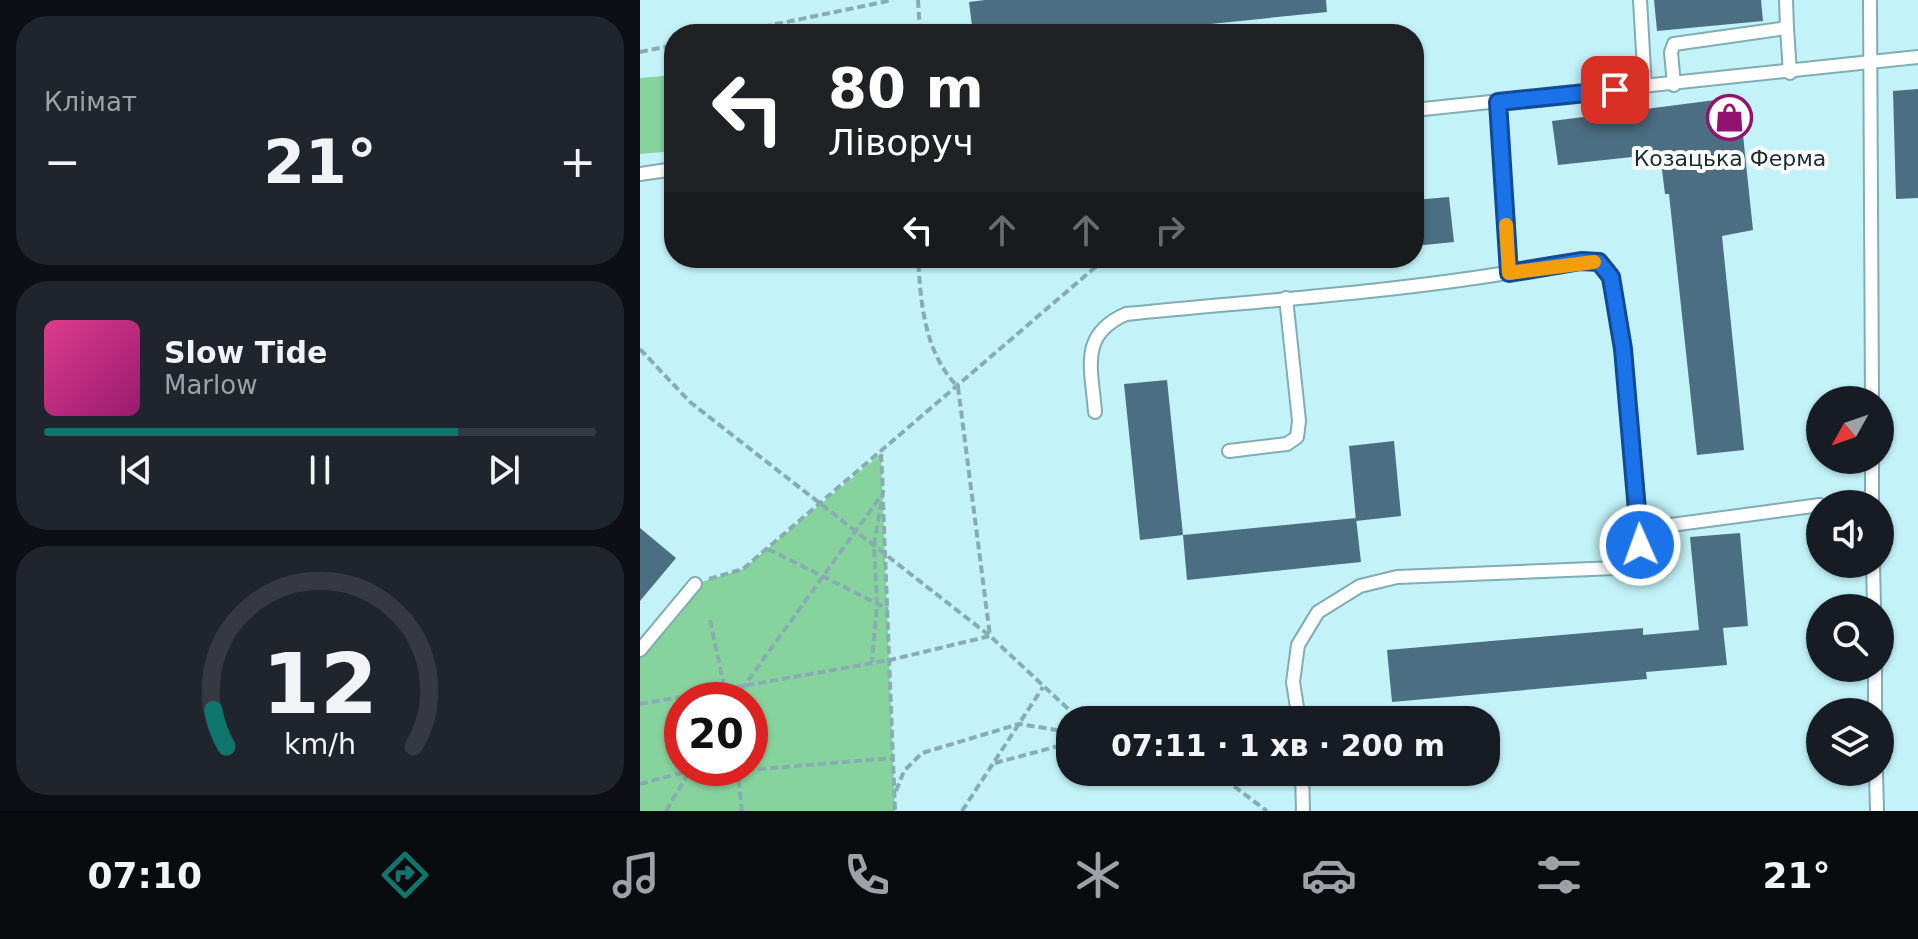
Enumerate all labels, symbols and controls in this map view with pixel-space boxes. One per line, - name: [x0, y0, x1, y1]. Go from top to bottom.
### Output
- text: 80 m: [828, 55, 984, 120]
- icon: left: [696, 56, 800, 160]
- pin: [1581, 56, 1649, 124]
- icon: arrive: [1593, 68, 1637, 112]
- text: Клімат: [44, 87, 137, 117]
- shop icon: Козацька Ферма: [1706, 93, 1754, 141]
- text: Ліворуч: [828, 122, 974, 163]
- text: 21°: [263, 127, 377, 197]
- text: −: [44, 136, 81, 187]
- text: +: [559, 136, 596, 187]
- place label: Козацька Ферма: [1634, 146, 1826, 171]
- icon: left: [896, 208, 940, 252]
- icon: ahead: [980, 208, 1024, 252]
- icon: ahead: [1064, 208, 1108, 252]
- icon: right: [1148, 208, 1192, 252]
- text: Slow Tide: [164, 335, 327, 370]
- text: Marlow: [164, 370, 257, 400]
- north arrow: [1806, 386, 1894, 474]
- map controls: [1806, 386, 1894, 786]
- icon: previous: [114, 448, 158, 492]
- icon: pause: [298, 448, 342, 492]
- icon: next: [482, 448, 526, 492]
- button: sound: [1806, 490, 1894, 578]
- position arrow: [1598, 503, 1682, 587]
- button: search: [1806, 594, 1894, 682]
- text: 12: [262, 635, 378, 732]
- speed limit sign: 20: [664, 682, 768, 786]
- button: layers: [1806, 698, 1894, 786]
- text: km/h: [284, 727, 356, 761]
- text: 07:11 · 1 хв · 200 m: [1111, 728, 1445, 763]
- icon: directions: [377, 847, 433, 903]
- icon: music: [608, 847, 664, 903]
- icon: phone: [839, 847, 895, 903]
- icon: climate: [1070, 847, 1126, 903]
- icon: car: [1301, 847, 1357, 903]
- icon: filters: [1531, 847, 1587, 903]
- text: 07:10: [87, 855, 202, 896]
- text: 21°: [1762, 855, 1831, 896]

